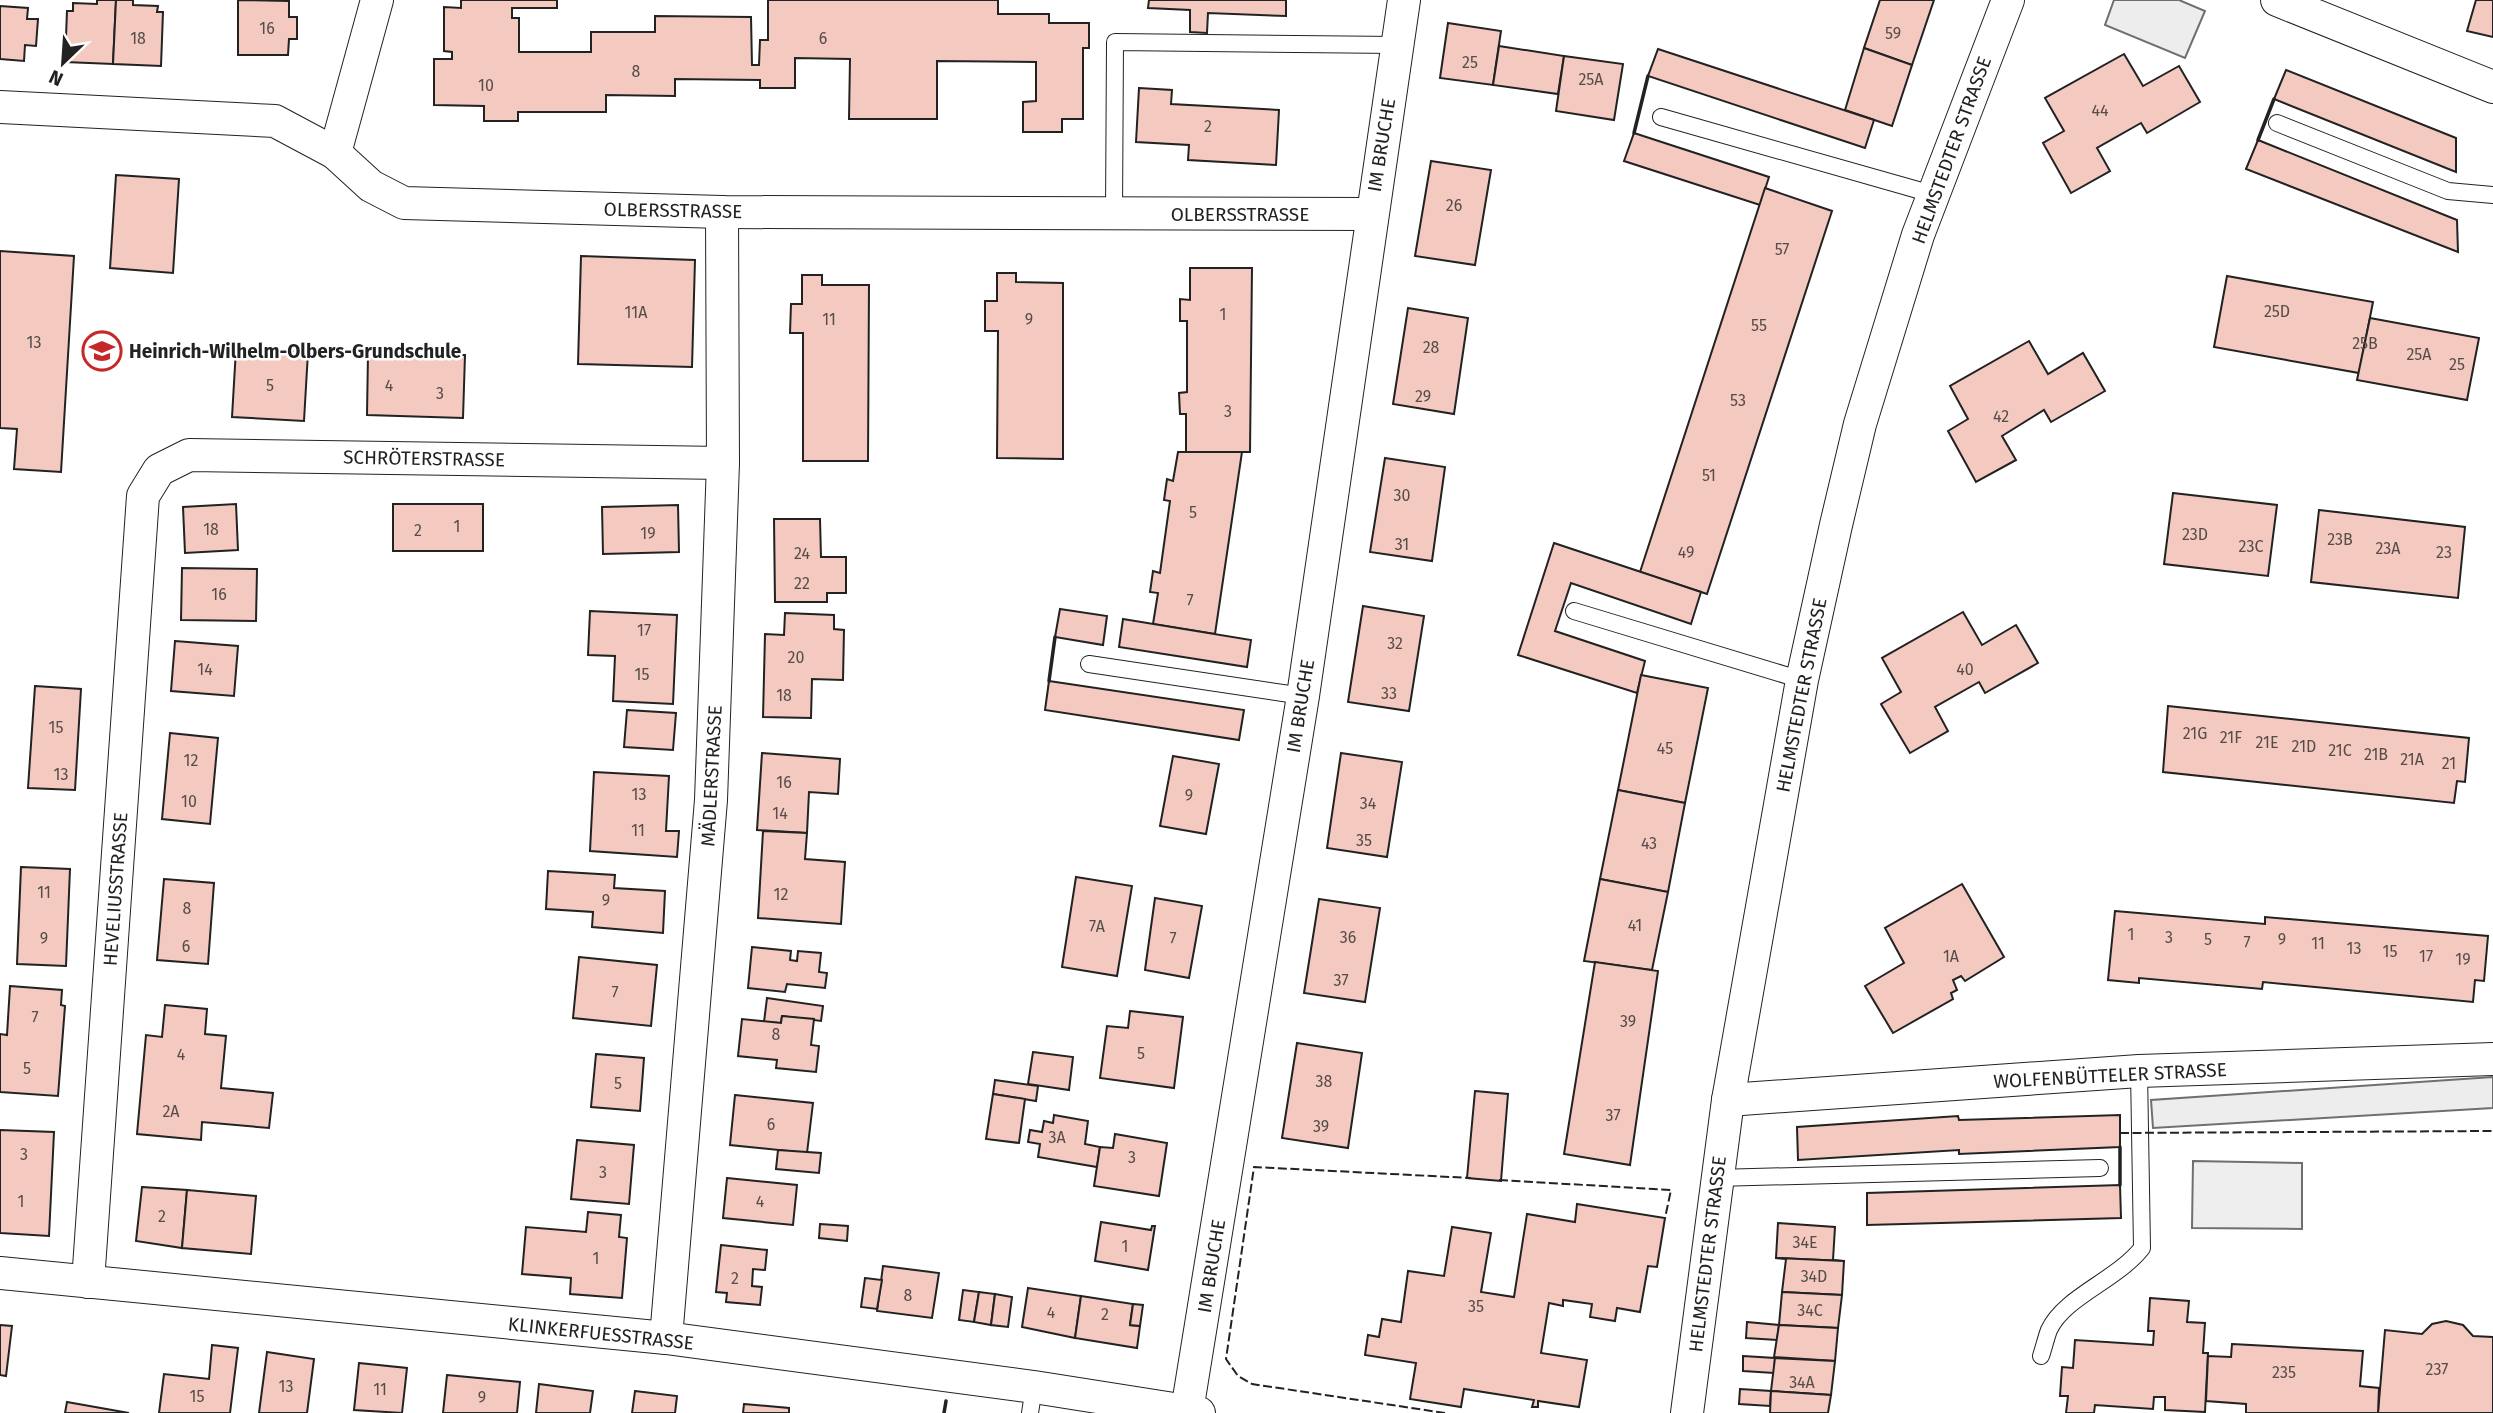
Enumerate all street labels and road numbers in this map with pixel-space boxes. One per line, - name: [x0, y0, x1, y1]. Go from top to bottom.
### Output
- street label: HELMSTEDTER STRASSE: [1907, 53, 1996, 247]
- street label: IM BRUCHE: [1363, 97, 1400, 194]
- street label: OLBERSSTRASSE: [603, 198, 742, 223]
- street label: OLBERSSTRASSE: [1171, 203, 1309, 226]
- street label: SCHRÖTERSTRASSE: [343, 446, 505, 471]
- street label: HELMSTEDTER STRASSE: [1771, 596, 1832, 794]
- street label: IM BRUCHE: [1282, 658, 1319, 755]
- street label: MÄDLERSTRASSE: [696, 705, 727, 847]
- street label: HEVELIUSSTRASSE: [99, 811, 132, 967]
- street label: WOLFENBÜTTELER STRASSE: [1993, 1058, 2227, 1093]
- street label: HELMSTEDTER STRASSE: [1684, 1155, 1731, 1354]
- street label: IM BRUCHE: [1193, 1218, 1230, 1315]
- street label: KLINKERFUESSTRASSE: [507, 1312, 695, 1355]

